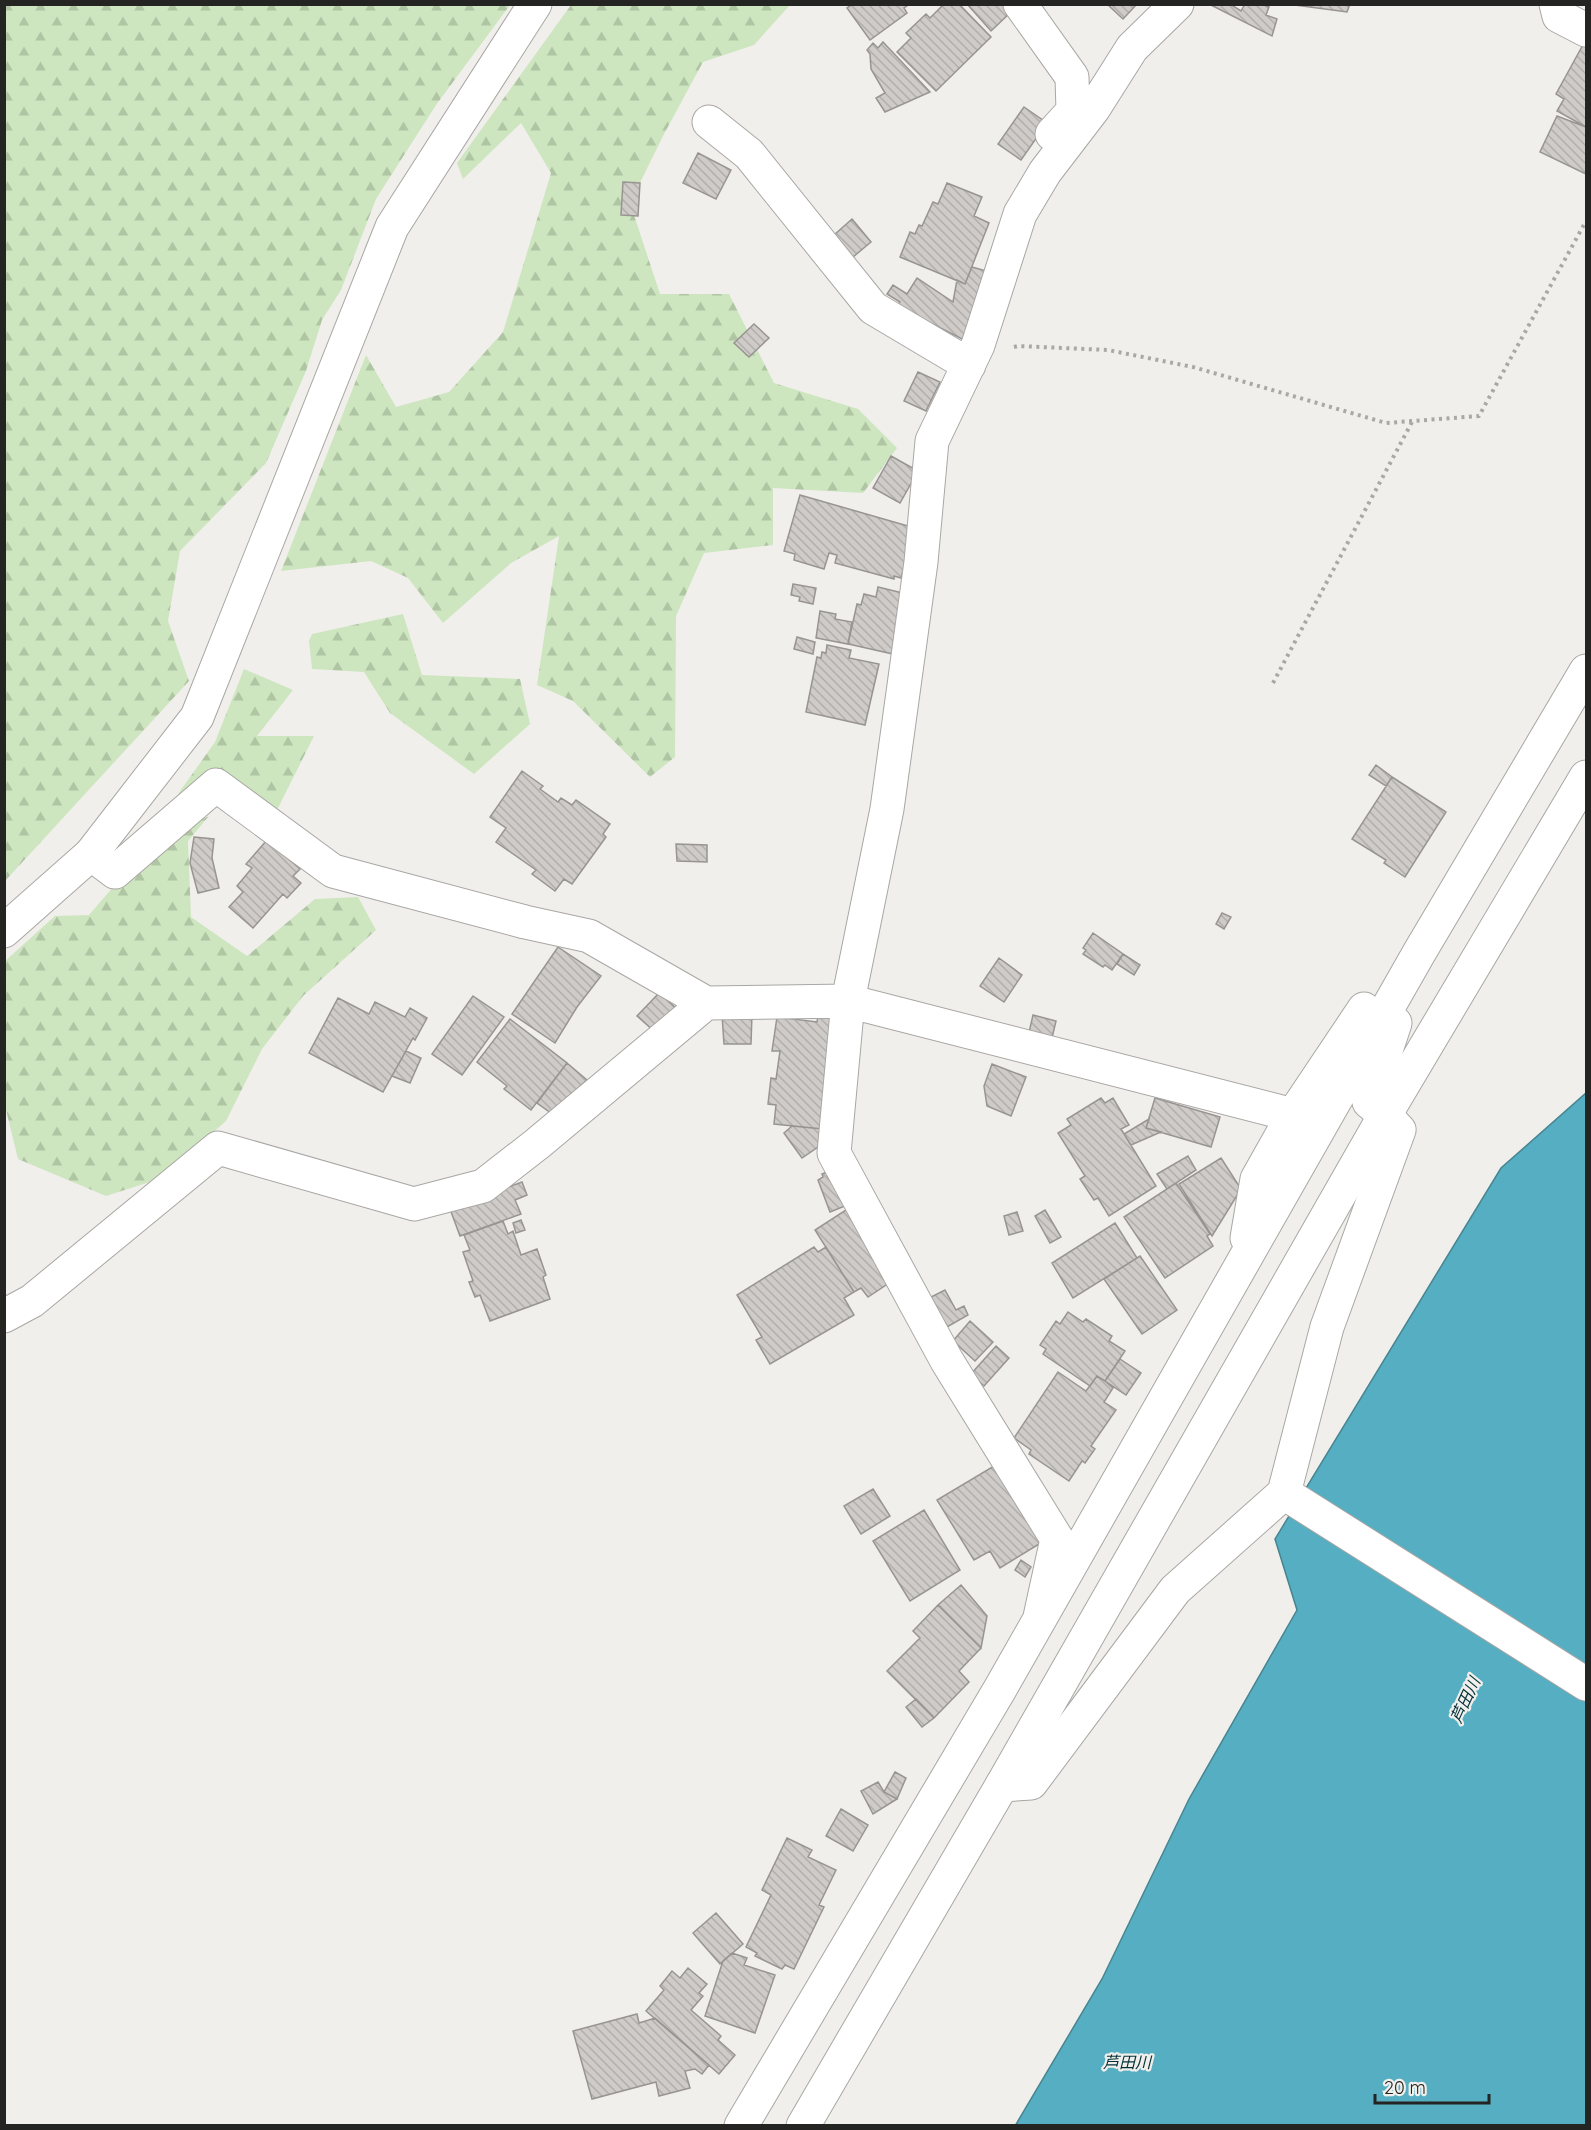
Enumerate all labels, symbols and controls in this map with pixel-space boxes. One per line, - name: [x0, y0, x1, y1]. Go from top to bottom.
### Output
- water label: 芦田川: [1446, 1672, 1485, 1726]
- water label: 芦田川: [1103, 2052, 1153, 2072]
- scale bar: [1375, 2067, 1489, 2105]
- text: 20 m: [1384, 2076, 1426, 2099]

